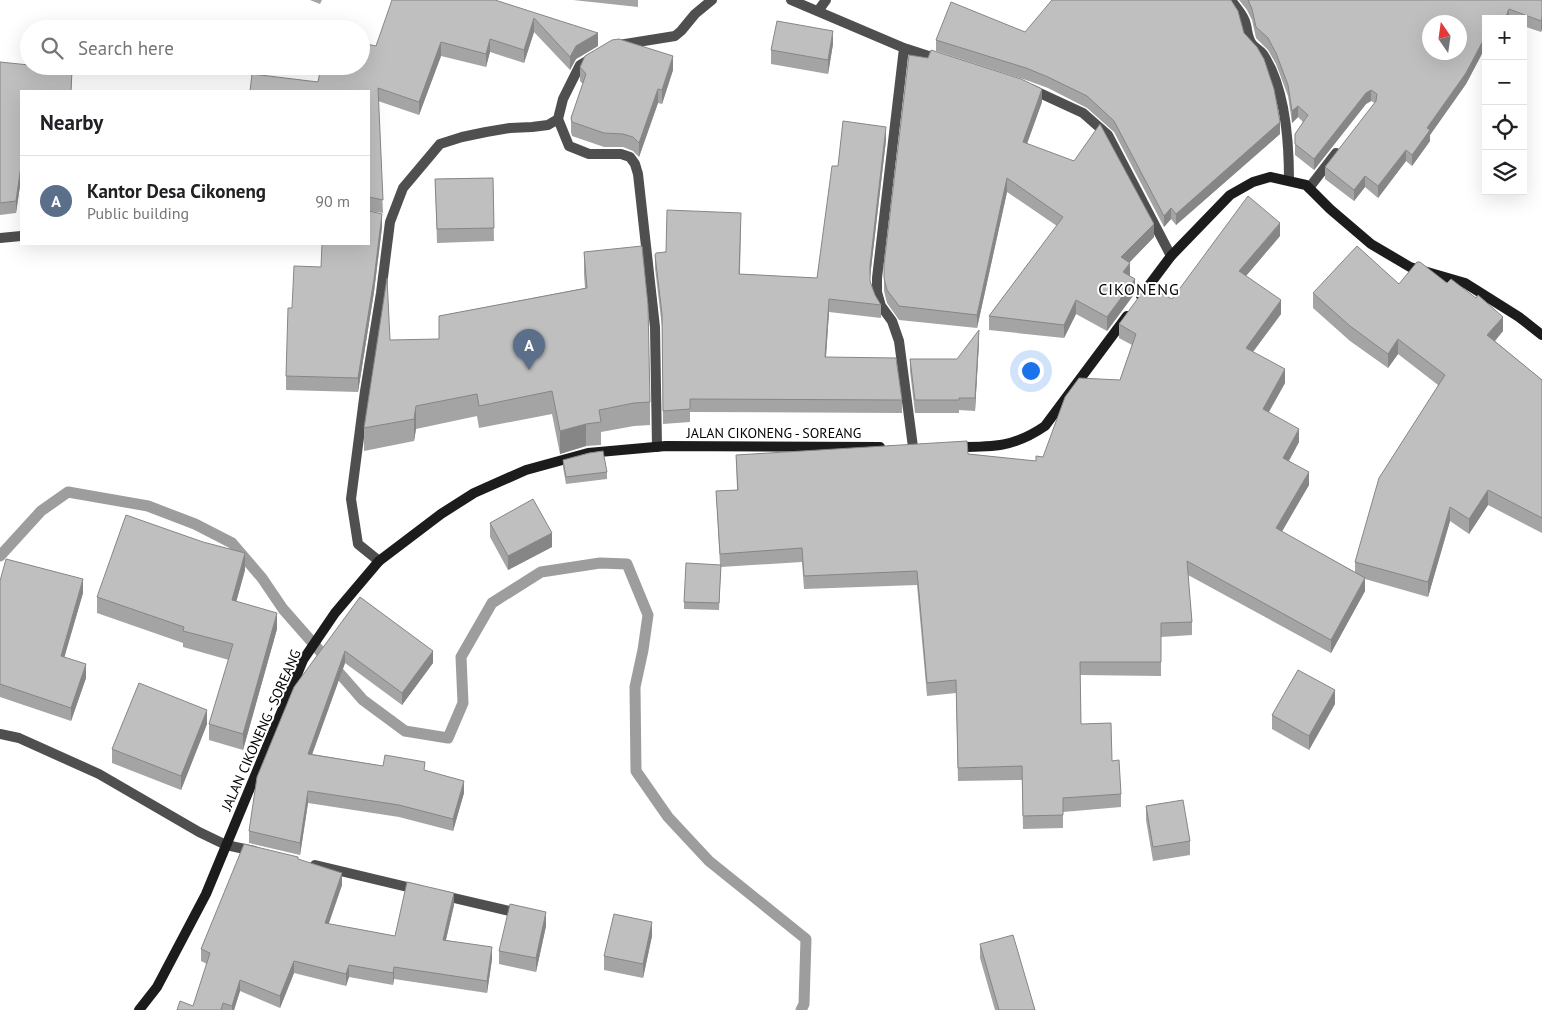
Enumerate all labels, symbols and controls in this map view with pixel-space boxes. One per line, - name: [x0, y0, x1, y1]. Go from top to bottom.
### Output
- north arrow: [1422, 15, 1467, 60]
- map controls: [1482, 15, 1527, 195]
- button: +: [1482, 15, 1527, 60]
- search box: [20, 20, 370, 75]
- icon: search: [38, 34, 66, 62]
- text: Search here: [78, 36, 174, 60]
- button: −: [1482, 60, 1527, 105]
- button: locate: [1482, 105, 1527, 150]
- text: Nearby: [40, 109, 103, 136]
- button: layers: [1482, 150, 1527, 195]
- text: Kantor Desa Cikoneng: [87, 179, 266, 203]
- text: A: [51, 191, 61, 211]
- text: 90 m: [315, 191, 350, 211]
- text: Public building: [87, 203, 189, 223]
- district label: CIKONENG: [1098, 279, 1180, 299]
- pin: A: [513, 329, 545, 370]
- your location: [1018, 358, 1044, 384]
- street label: JALAN CIKONENG - SOREANG: [686, 424, 861, 442]
- street label: JALAN CIKONENG - SOREANG: [217, 647, 305, 814]

